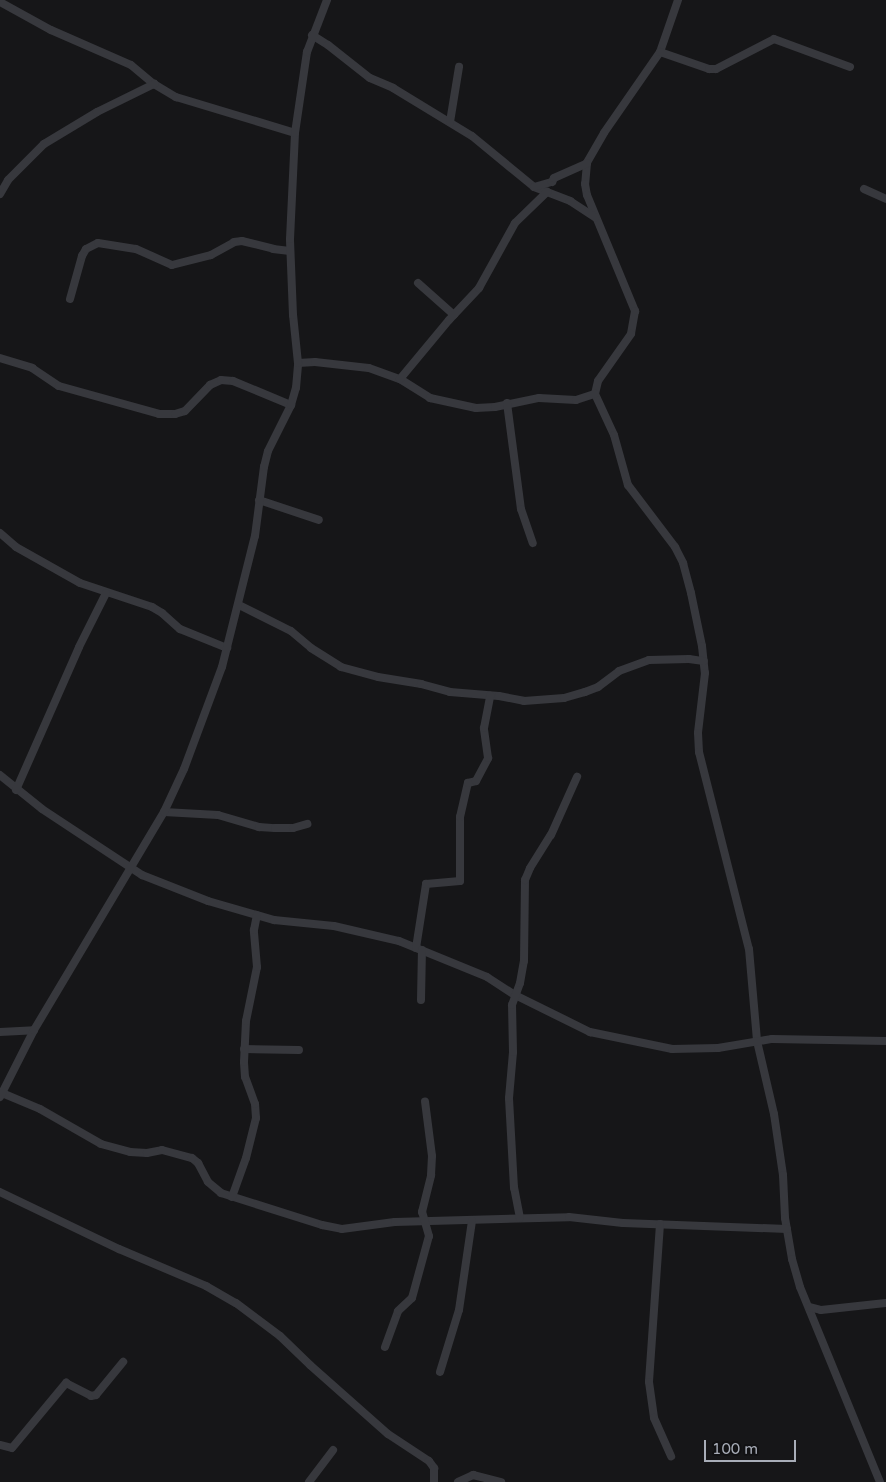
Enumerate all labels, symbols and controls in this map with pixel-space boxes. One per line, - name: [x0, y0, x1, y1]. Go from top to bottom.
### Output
- scale bar: [706, 1430, 798, 1462]
- text: 100 m: [712, 1440, 758, 1458]

